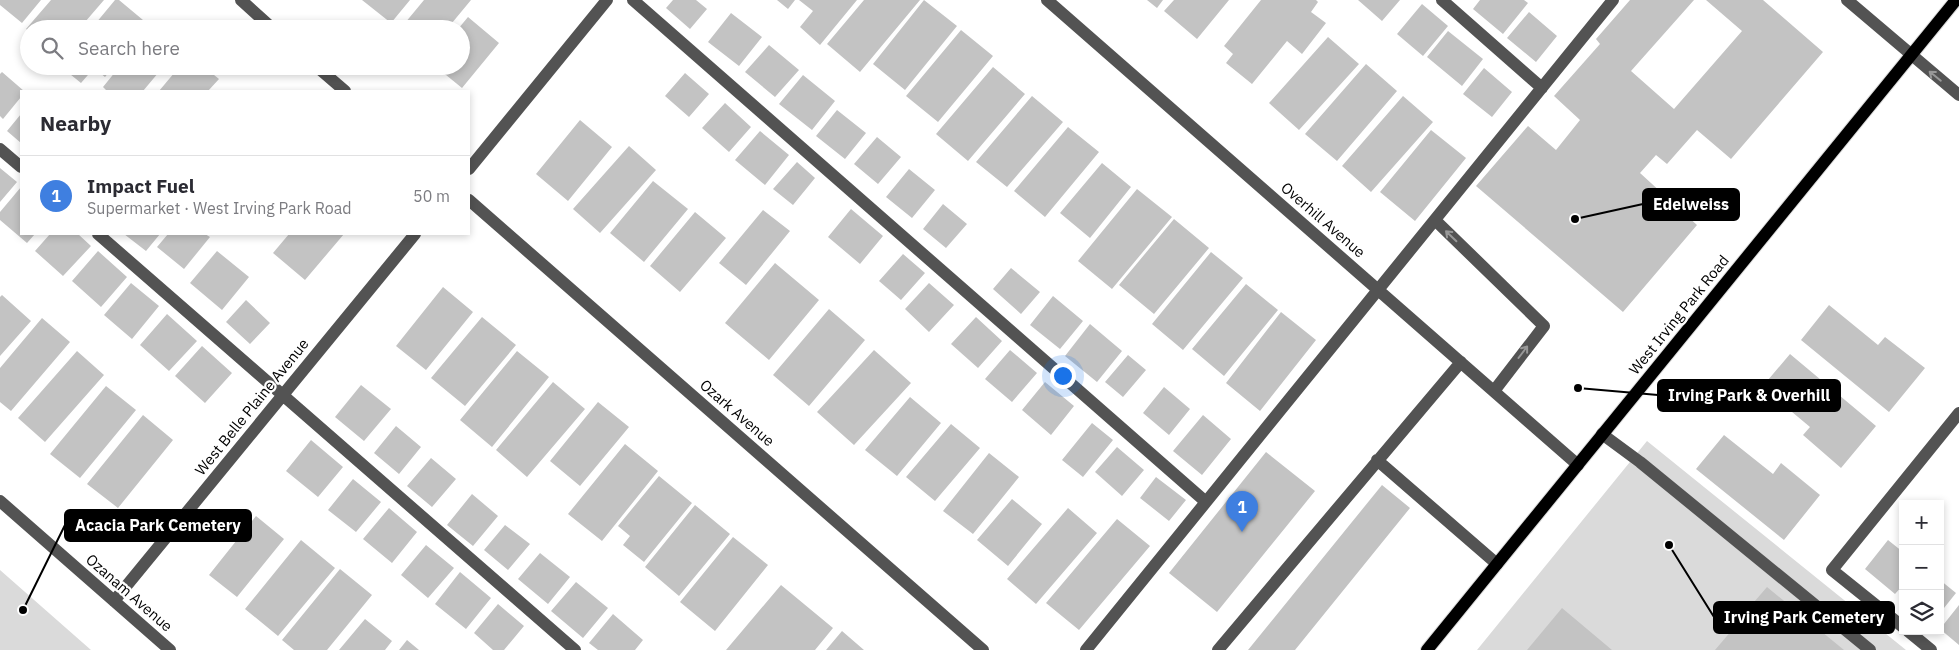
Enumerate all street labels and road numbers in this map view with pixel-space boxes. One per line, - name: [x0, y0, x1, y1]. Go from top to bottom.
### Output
- street label: Overhill Avenue: [1277, 178, 1369, 261]
- street label: West Irving Park Road: [1624, 251, 1733, 378]
- street label: West Belle Plaine Avenue: [191, 334, 313, 479]
- street label: Ozark Avenue: [696, 375, 779, 450]
- street label: Ozanam Avenue: [82, 550, 177, 635]

